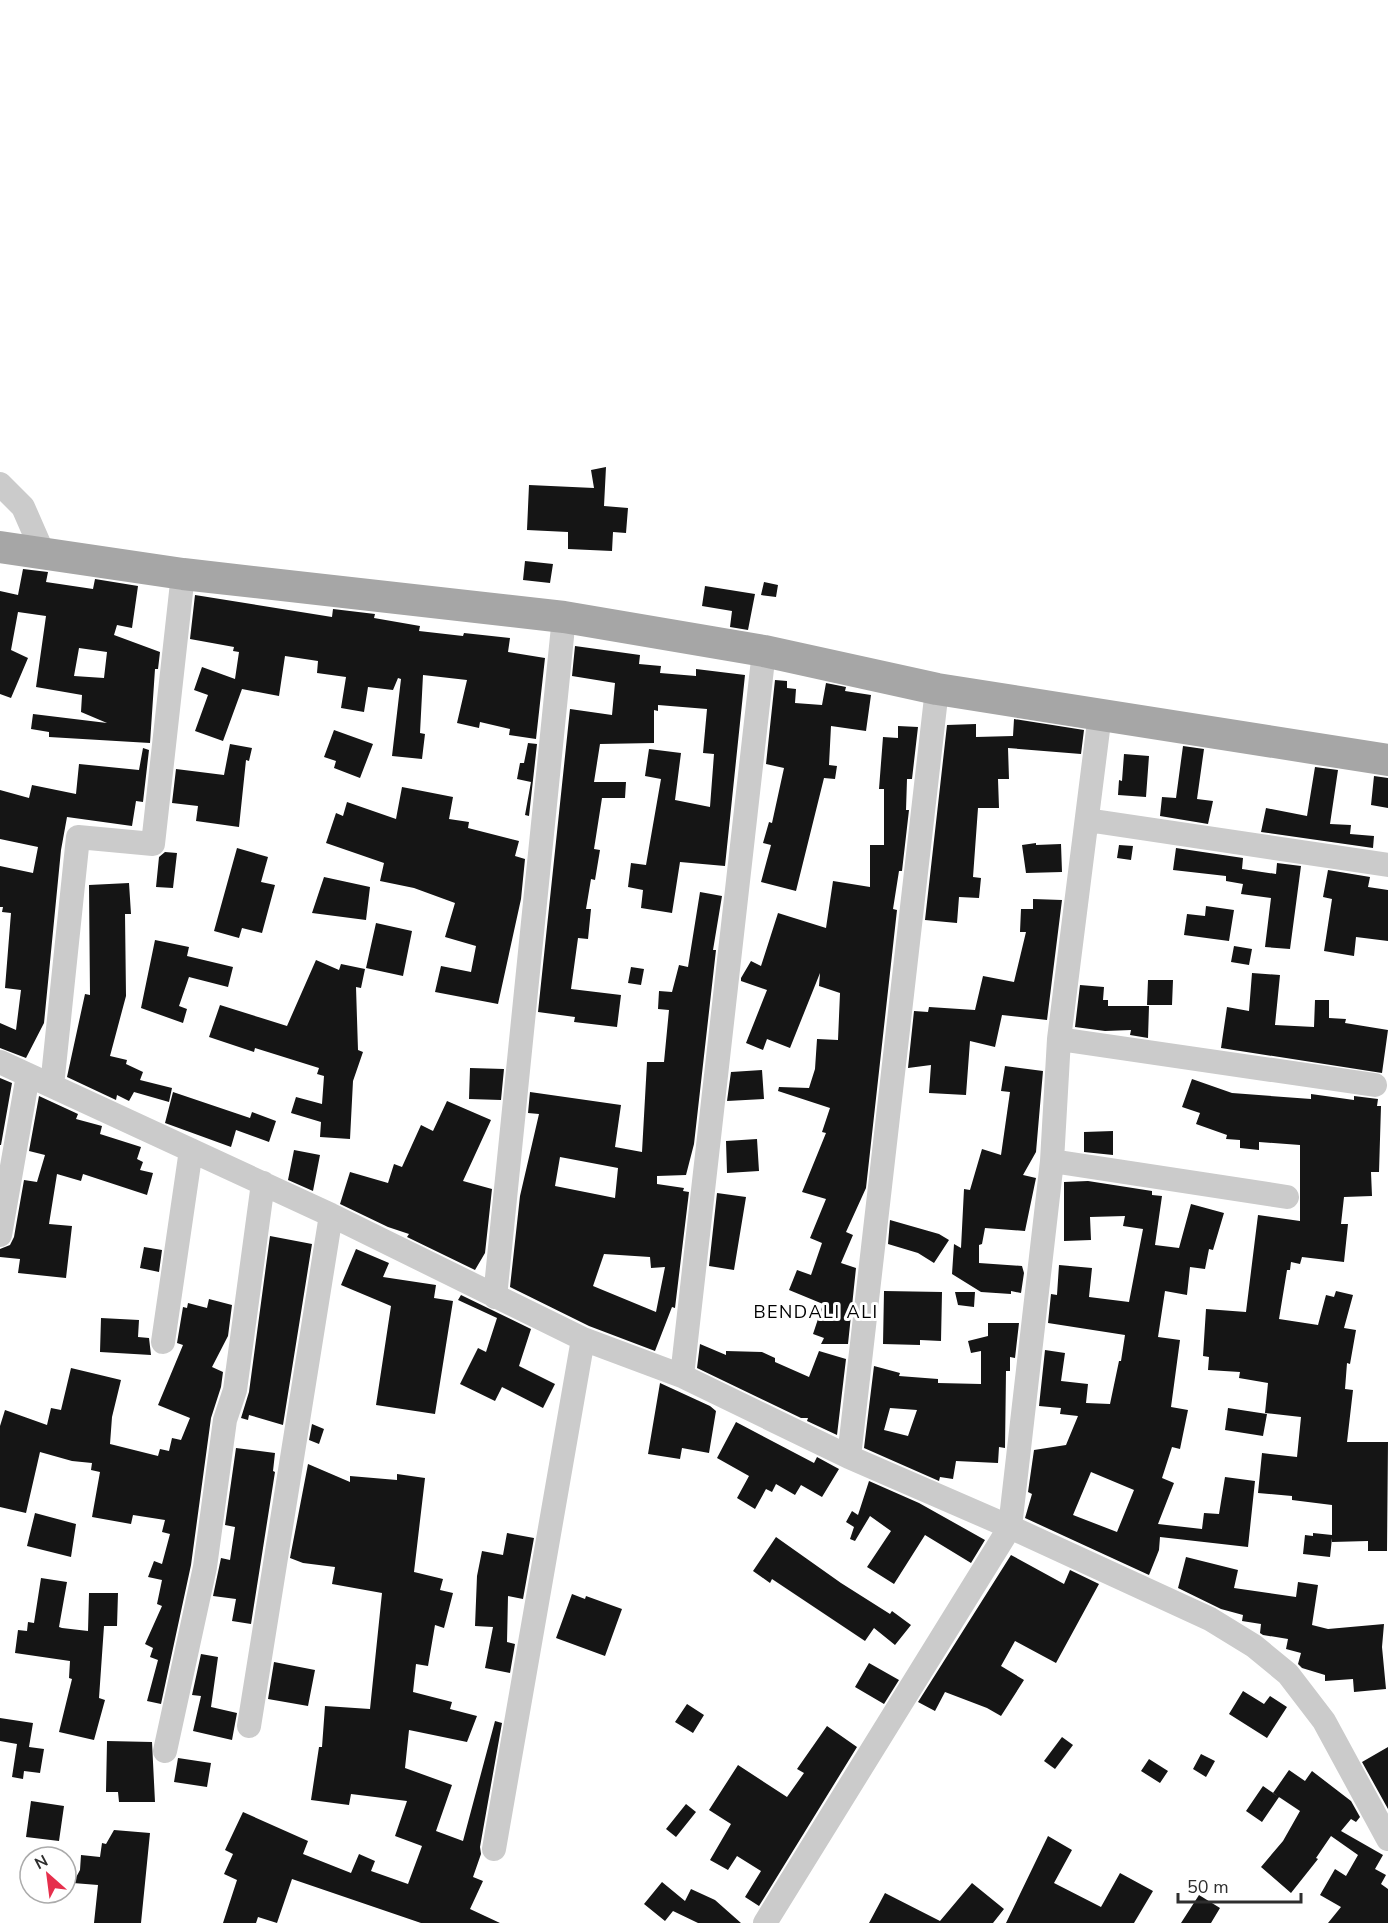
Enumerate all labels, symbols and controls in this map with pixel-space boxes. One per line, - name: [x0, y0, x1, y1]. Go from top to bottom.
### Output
- district label: BENDALI ALI: [753, 1300, 879, 1324]
- north arrow: [18, 1845, 78, 1905]
- text: N: [31, 1850, 52, 1875]
- scale bar: [1178, 1866, 1301, 1904]
- text: 50 m: [1187, 1875, 1229, 1899]

